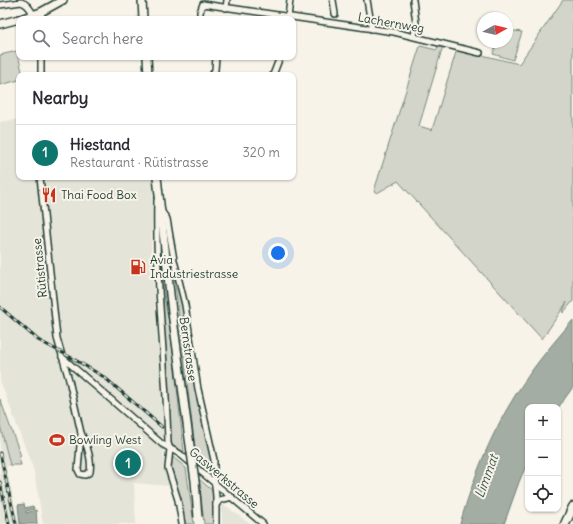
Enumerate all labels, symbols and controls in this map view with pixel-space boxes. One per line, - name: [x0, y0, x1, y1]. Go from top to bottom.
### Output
- street label: Lachernweg: [357, 9, 425, 36]
- north arrow: [477, 12, 513, 48]
- search box: [16, 16, 296, 60]
- icon: search: [30, 27, 52, 49]
- text: Search here: [62, 29, 143, 48]
- text: Nearby: [32, 87, 88, 109]
- text: Hiestand: [70, 135, 130, 154]
- text: 1: [42, 144, 48, 161]
- text: 320 m: [242, 144, 280, 161]
- text: Restaurant · Rütistrasse: [70, 154, 209, 171]
- restaurant icon: Thai Food Box: [40, 186, 58, 204]
- place label: Thai Food Box: [61, 187, 137, 202]
- street label: Rütistrasse: [29, 238, 50, 299]
- your location: [268, 243, 288, 263]
- place label: Avia Industriestrasse: [150, 252, 238, 281]
- fuel station icon: Avia Industriestrasse: [129, 258, 147, 276]
- street label: Bernstrasse: [177, 316, 200, 382]
- map controls: [525, 404, 561, 512]
- button: +: [525, 404, 561, 440]
- sports icon: Bowling West: [48, 431, 66, 449]
- place label: Bowling West: [69, 432, 141, 447]
- button: −: [525, 440, 561, 476]
- street label: Gaswerkstrasse: [186, 444, 262, 511]
- pin: 1: [115, 448, 141, 478]
- water label: Limmat: [471, 451, 503, 500]
- button: locate: [525, 476, 561, 512]

